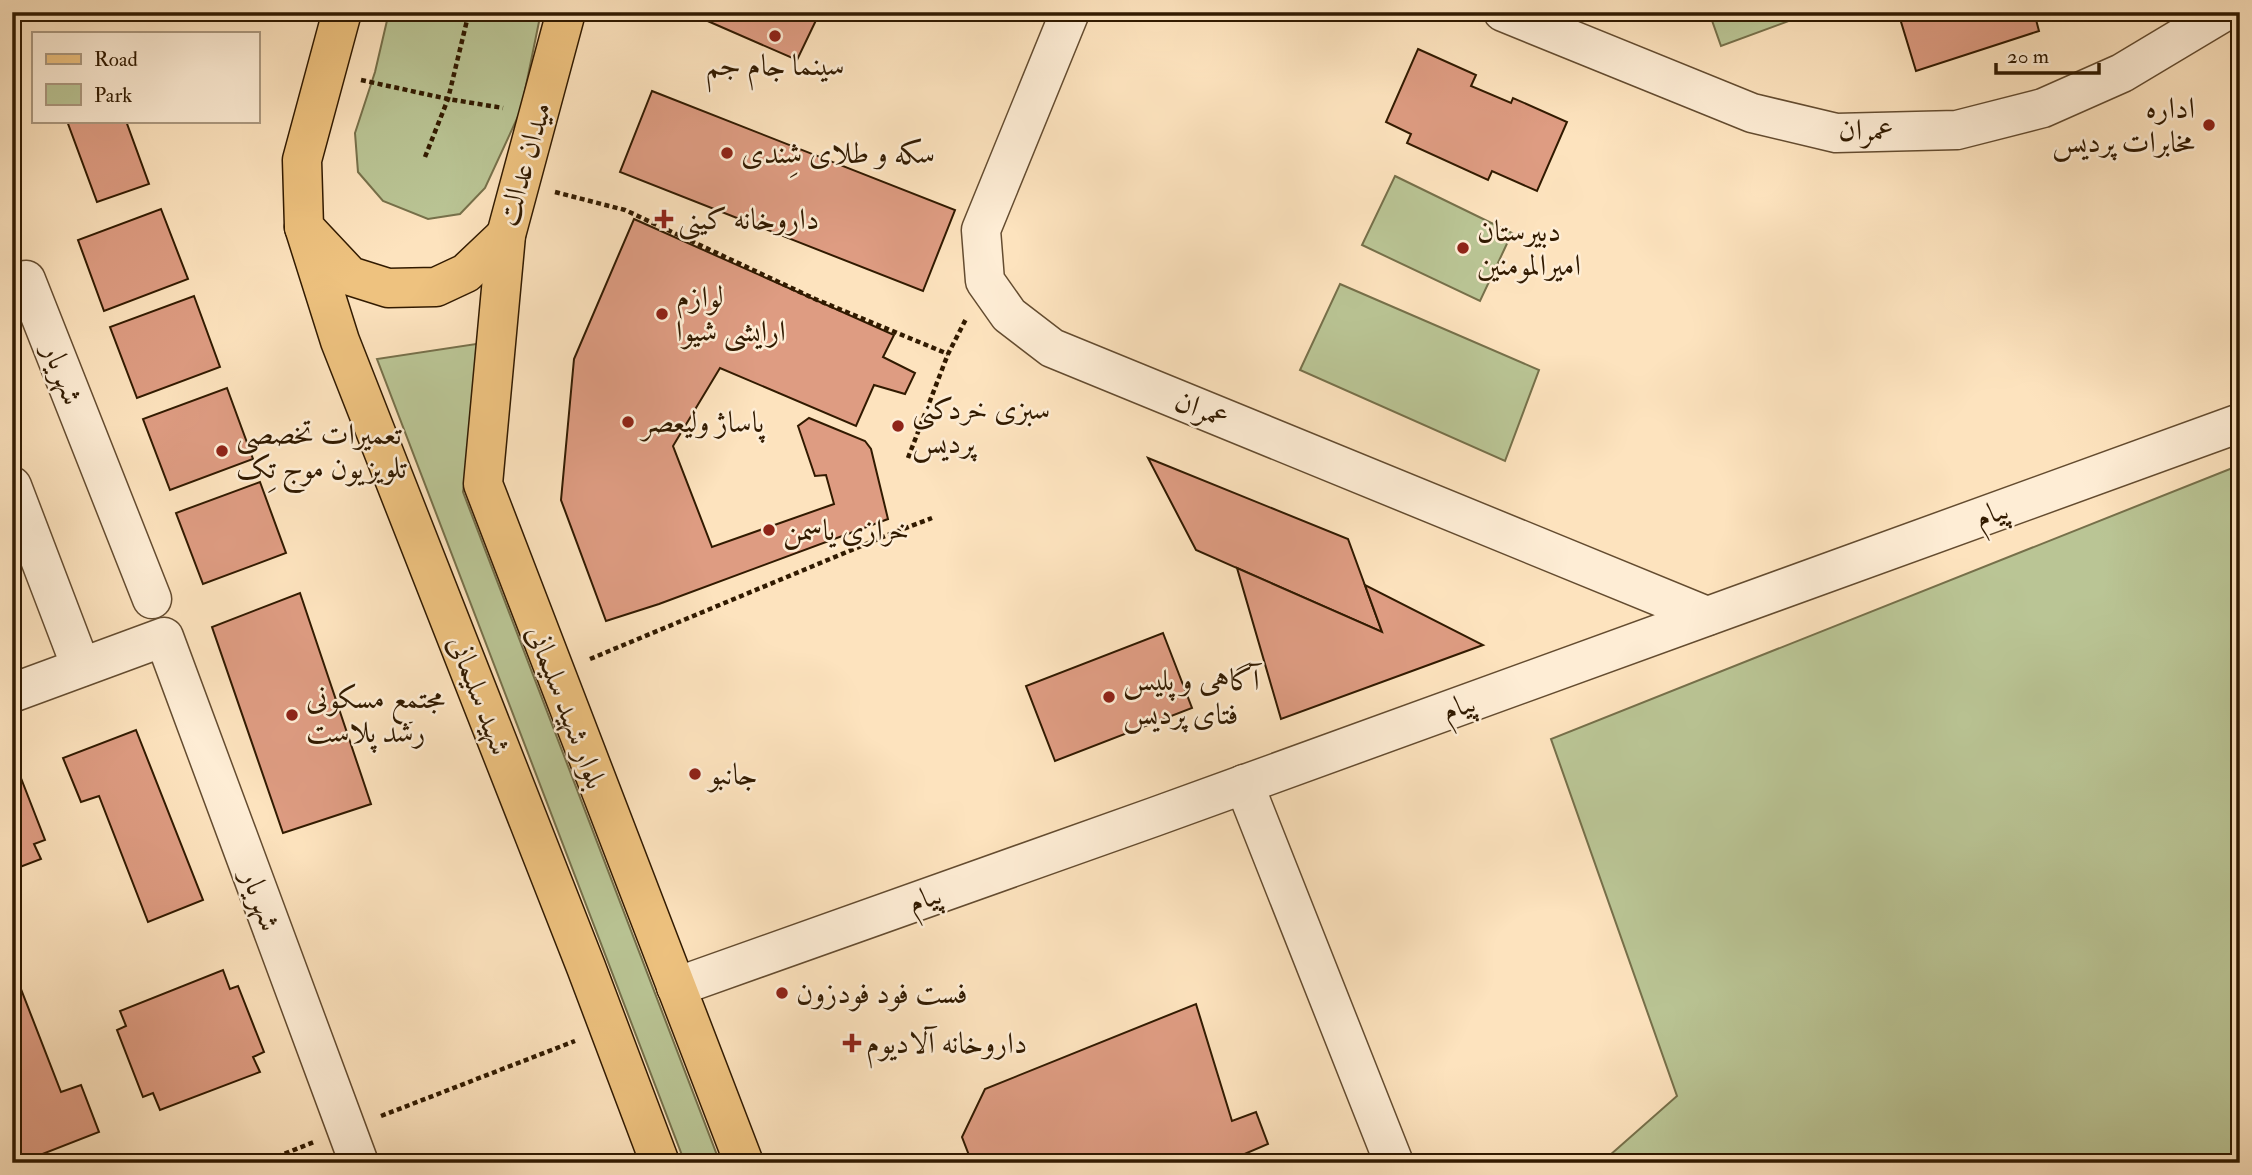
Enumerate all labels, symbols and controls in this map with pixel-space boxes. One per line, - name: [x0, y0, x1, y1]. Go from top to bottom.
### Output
- marker: سینما جام جم: [767, 28, 783, 44]
- legend: [32, 32, 259, 122]
- scale bar: [1996, 32, 2100, 76]
- text: 20 m: [2007, 43, 2049, 70]
- text: Road: [94, 46, 139, 73]
- place label: سینما جام جم: [706, 47, 845, 93]
- text: Park: [94, 82, 132, 109]
- place label: اداره مخابرات پردیس: [2052, 90, 2195, 162]
- street label: میدان عدالت: [489, 98, 560, 230]
- street label: عمران: [1838, 112, 1894, 149]
- marker: اداره مخابرات پردیس: [2201, 117, 2217, 133]
- place label: سکه و طلای شِندی: [741, 135, 935, 178]
- marker: سکه و طلای شِندی: [719, 145, 735, 161]
- place label: داروخانه کینی: [678, 201, 819, 241]
- marker: داروخانه کینی: [656, 211, 672, 227]
- place label: دبیرستان امیرالمومنین: [1477, 213, 1581, 284]
- marker: دبیرستان امیرالمومنین: [1455, 240, 1471, 256]
- place label: لوازم ارایشی شیوا: [676, 279, 786, 352]
- marker: لوازم ارایشی شیوا: [654, 306, 670, 322]
- street label: شهریار: [33, 336, 91, 410]
- street label: عمران: [1169, 382, 1234, 437]
- place label: سبزی خردکنی پردیس: [912, 391, 1050, 463]
- place label: پاساژ ولیعصر: [639, 404, 766, 443]
- marker: پاساژ ولیعصر: [620, 414, 636, 430]
- place label: تعمیرات تخصصی تلویزیون موج تِک: [236, 416, 407, 494]
- marker: سبزی خردکنی پردیس: [890, 418, 906, 434]
- marker: تعمیرات تخصصی تلویزیون موج تِک: [214, 443, 230, 459]
- street label: پیام: [1970, 490, 2017, 543]
- place label: خرازی یاسمن: [783, 512, 909, 550]
- marker: خرازی یاسمن: [761, 522, 777, 538]
- street label: بلوار شهید سلیمانی: [518, 620, 615, 794]
- street label: شهید سلیمانی: [440, 630, 519, 760]
- place label: آگاهی و پلیس فتای پردیس: [1123, 662, 1263, 734]
- place label: مجتمع مسکونی رشد پلاست: [306, 680, 445, 753]
- street label: پیام: [1437, 683, 1484, 736]
- marker: آگاهی و پلیس فتای پردیس: [1101, 689, 1117, 705]
- marker: مجتمع مسکونی رشد پلاست: [284, 707, 300, 723]
- place label: جانبو: [706, 756, 758, 793]
- marker: جانبو: [687, 766, 703, 782]
- street label: شهریار: [231, 862, 289, 936]
- street label: پیام: [903, 875, 950, 928]
- place label: فست فود فودزون: [796, 975, 968, 1012]
- marker: فست فود فودزون: [774, 985, 790, 1001]
- place label: داروخانه آلادیوم: [866, 1025, 1027, 1069]
- marker: داروخانه آلادیوم: [844, 1035, 860, 1051]

